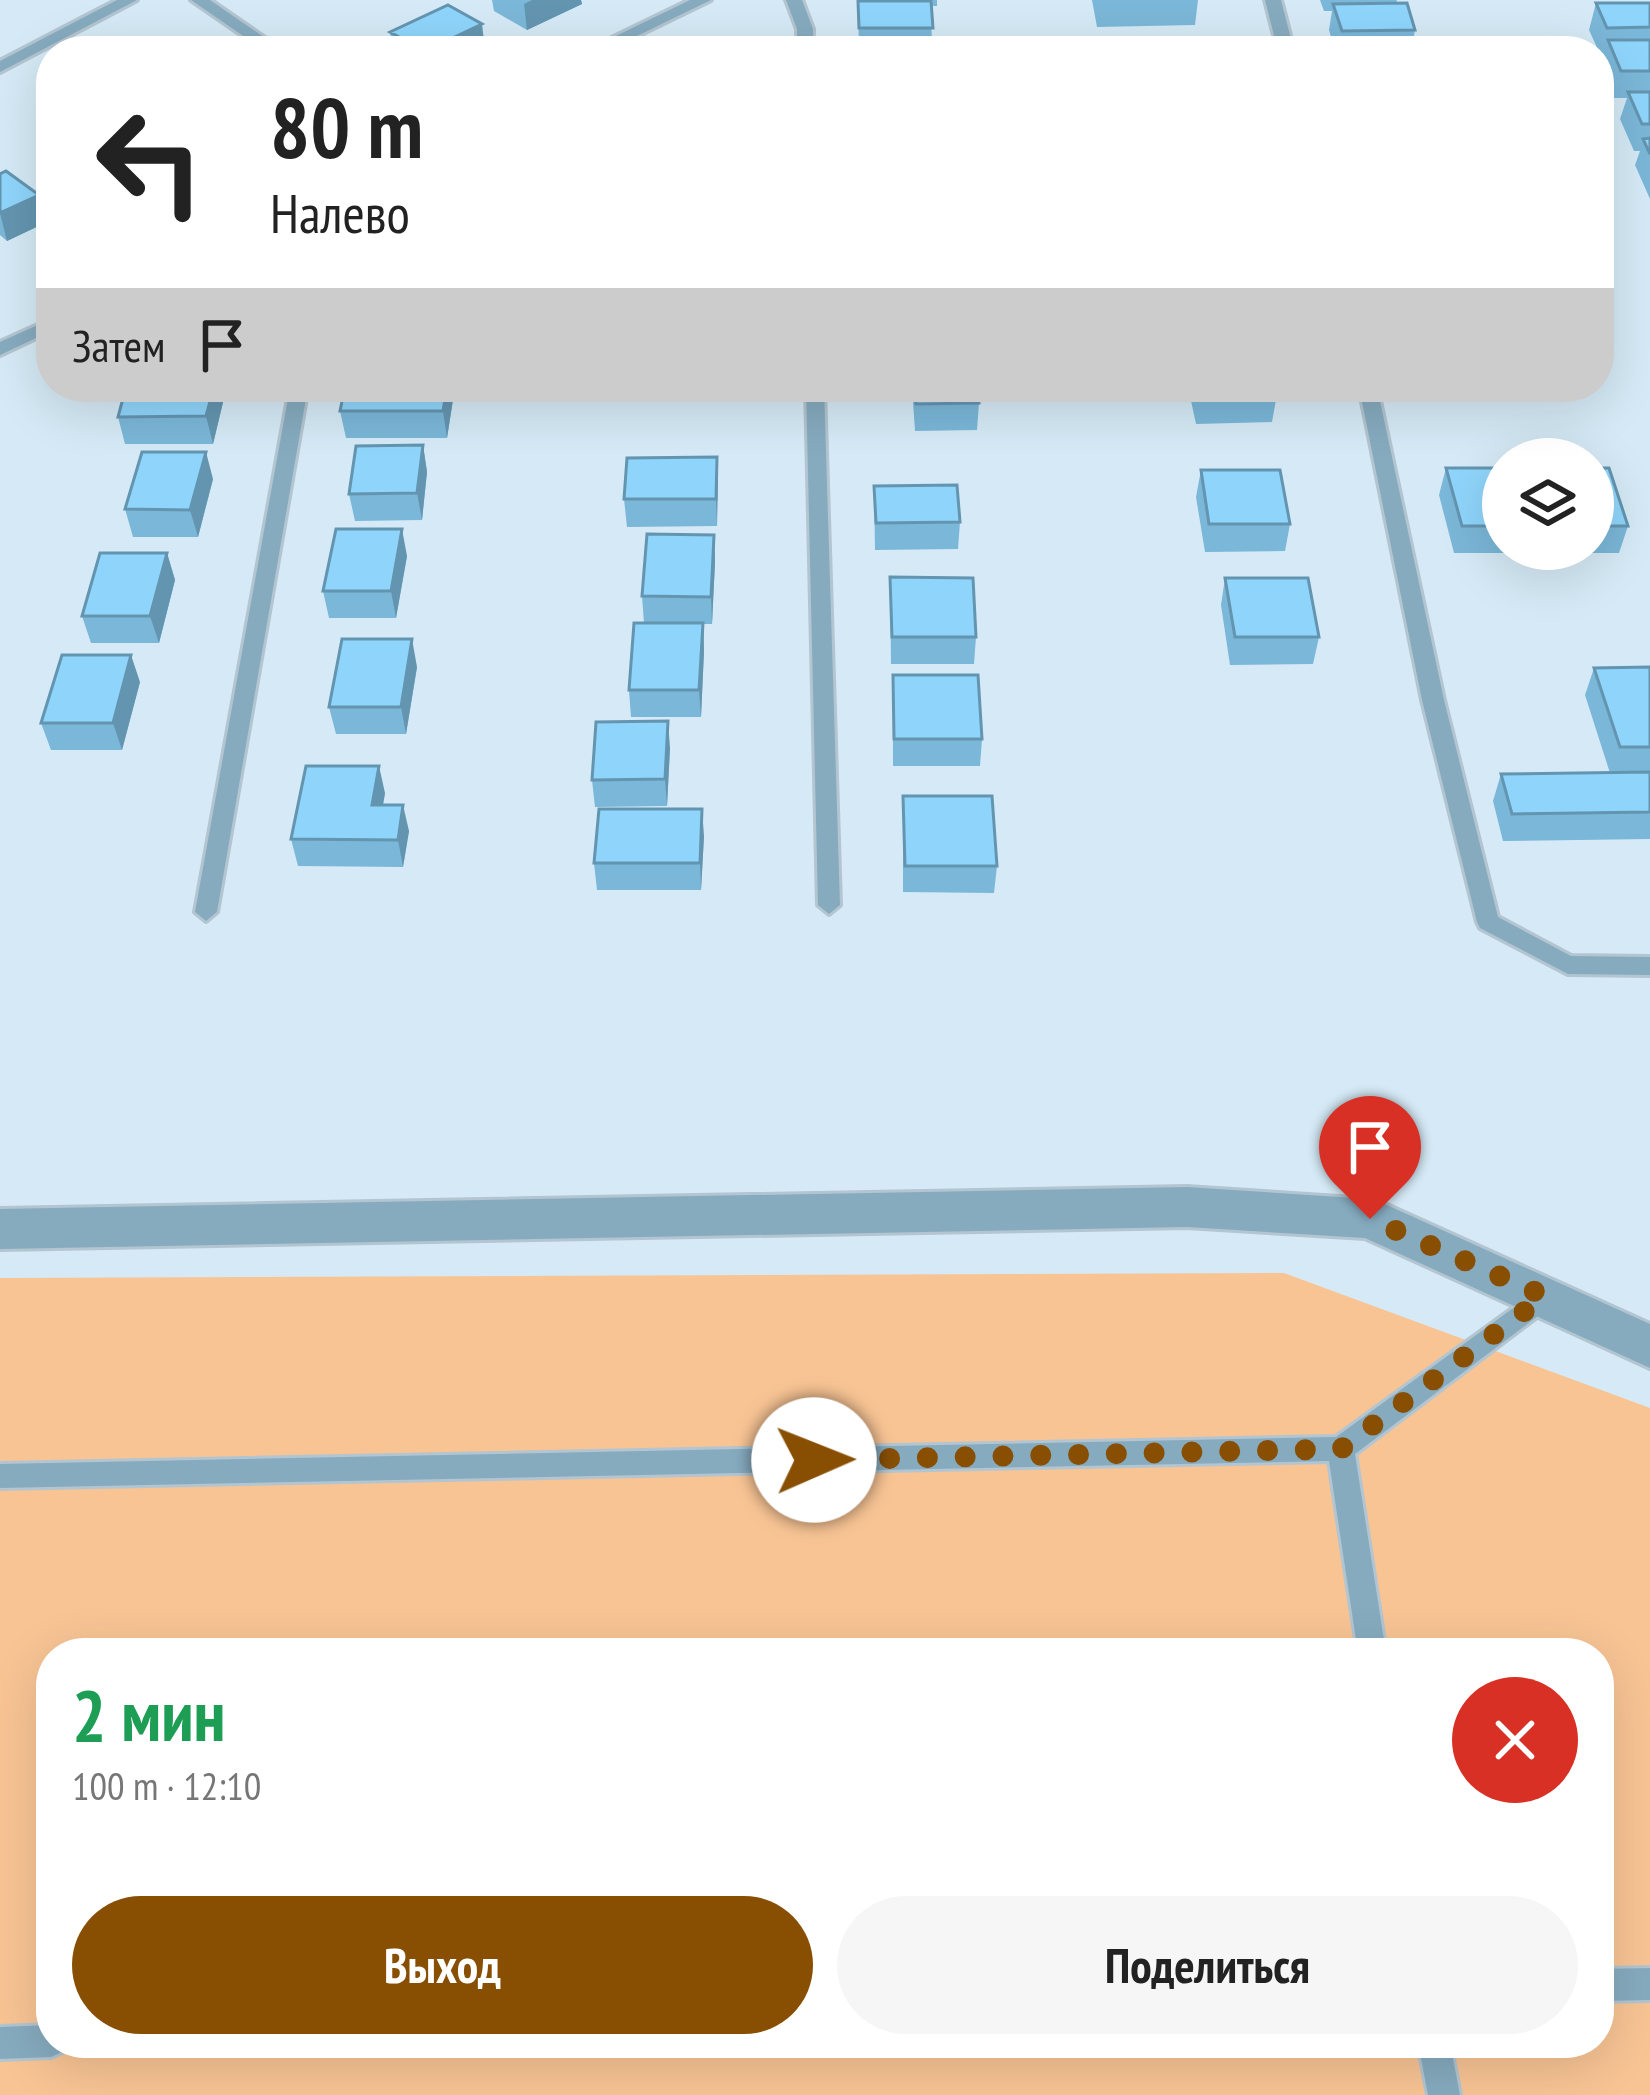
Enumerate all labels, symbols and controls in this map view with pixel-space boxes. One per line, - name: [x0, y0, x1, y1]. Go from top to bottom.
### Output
- text: 80 m: [270, 72, 423, 181]
- icon: left: [72, 84, 228, 240]
- text: Налево: [270, 178, 410, 248]
- icon: arrive: [189, 312, 255, 378]
- text: Затем: [72, 316, 165, 374]
- map controls: [1482, 438, 1614, 570]
- button: layers: [1482, 438, 1614, 570]
- pin: [1319, 1096, 1421, 1219]
- icon: arrive: [1337, 1114, 1403, 1180]
- position arrow: [751, 1397, 877, 1523]
- text: 2 мин: [72, 1668, 226, 1761]
- button: close: [1452, 1677, 1578, 1803]
- text: 100 m · 12:10: [72, 1760, 261, 1811]
- button: Выход: [72, 1896, 813, 2034]
- button: Поделиться: [837, 1896, 1578, 2034]

